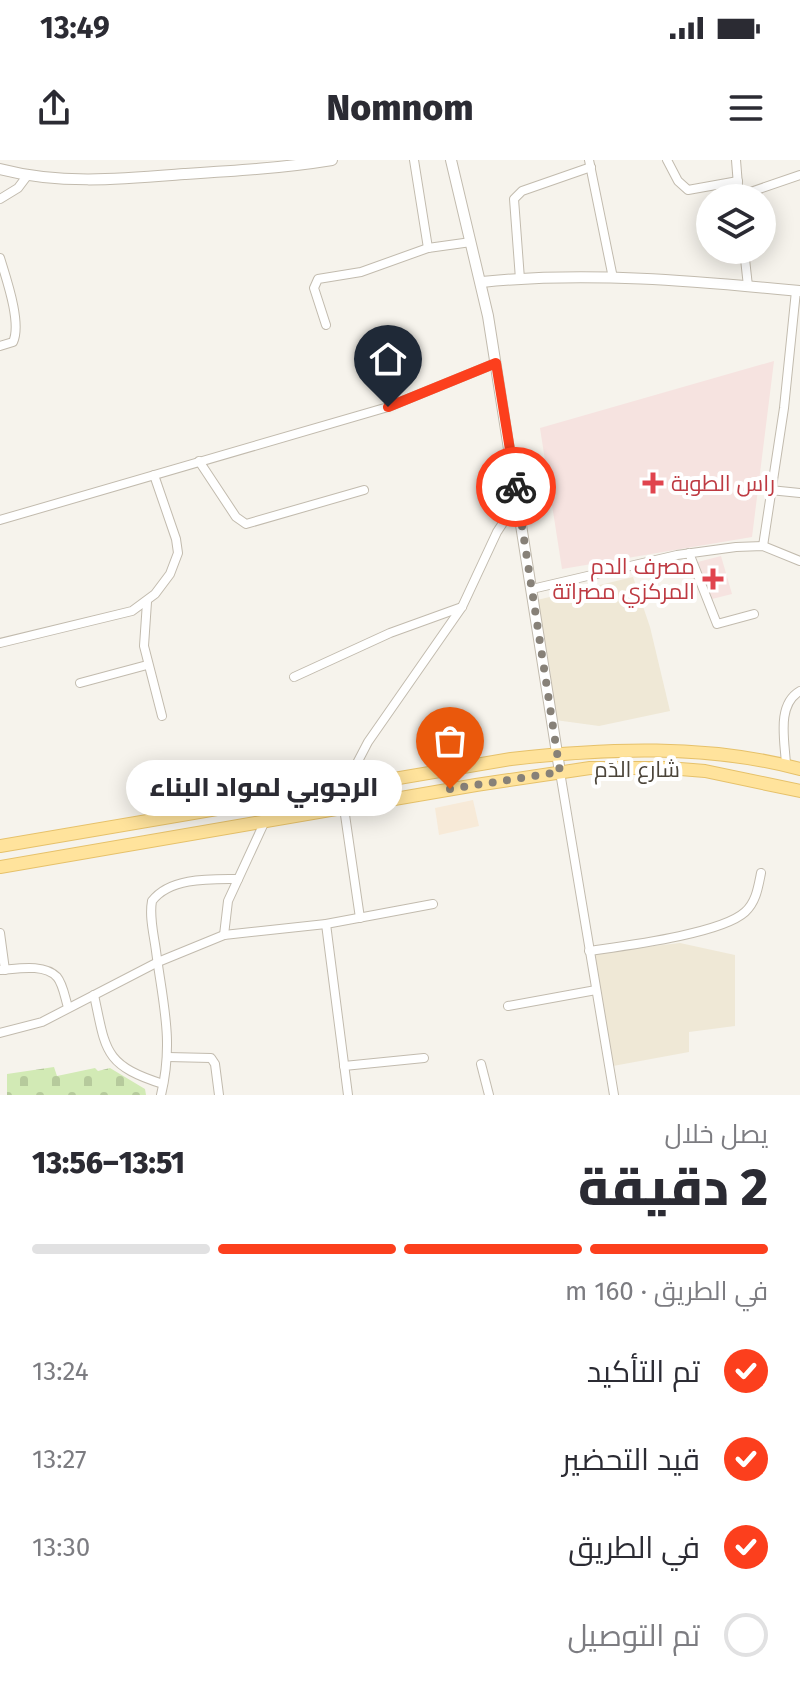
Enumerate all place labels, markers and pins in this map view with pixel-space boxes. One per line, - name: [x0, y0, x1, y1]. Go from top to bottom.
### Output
- pin: [354, 325, 422, 407]
- place label: راس الطوبة: [671, 470, 775, 497]
- marker: راس الطوبة: [642, 472, 664, 494]
- place label: مصرف الدم المركزي مصراتة: [552, 553, 695, 608]
- marker: مصرف الدم المركزي مصراتة: [702, 568, 724, 590]
- pin: [416, 707, 484, 789]
- callout: الرجوبي لمواد البناء: [126, 761, 402, 817]

